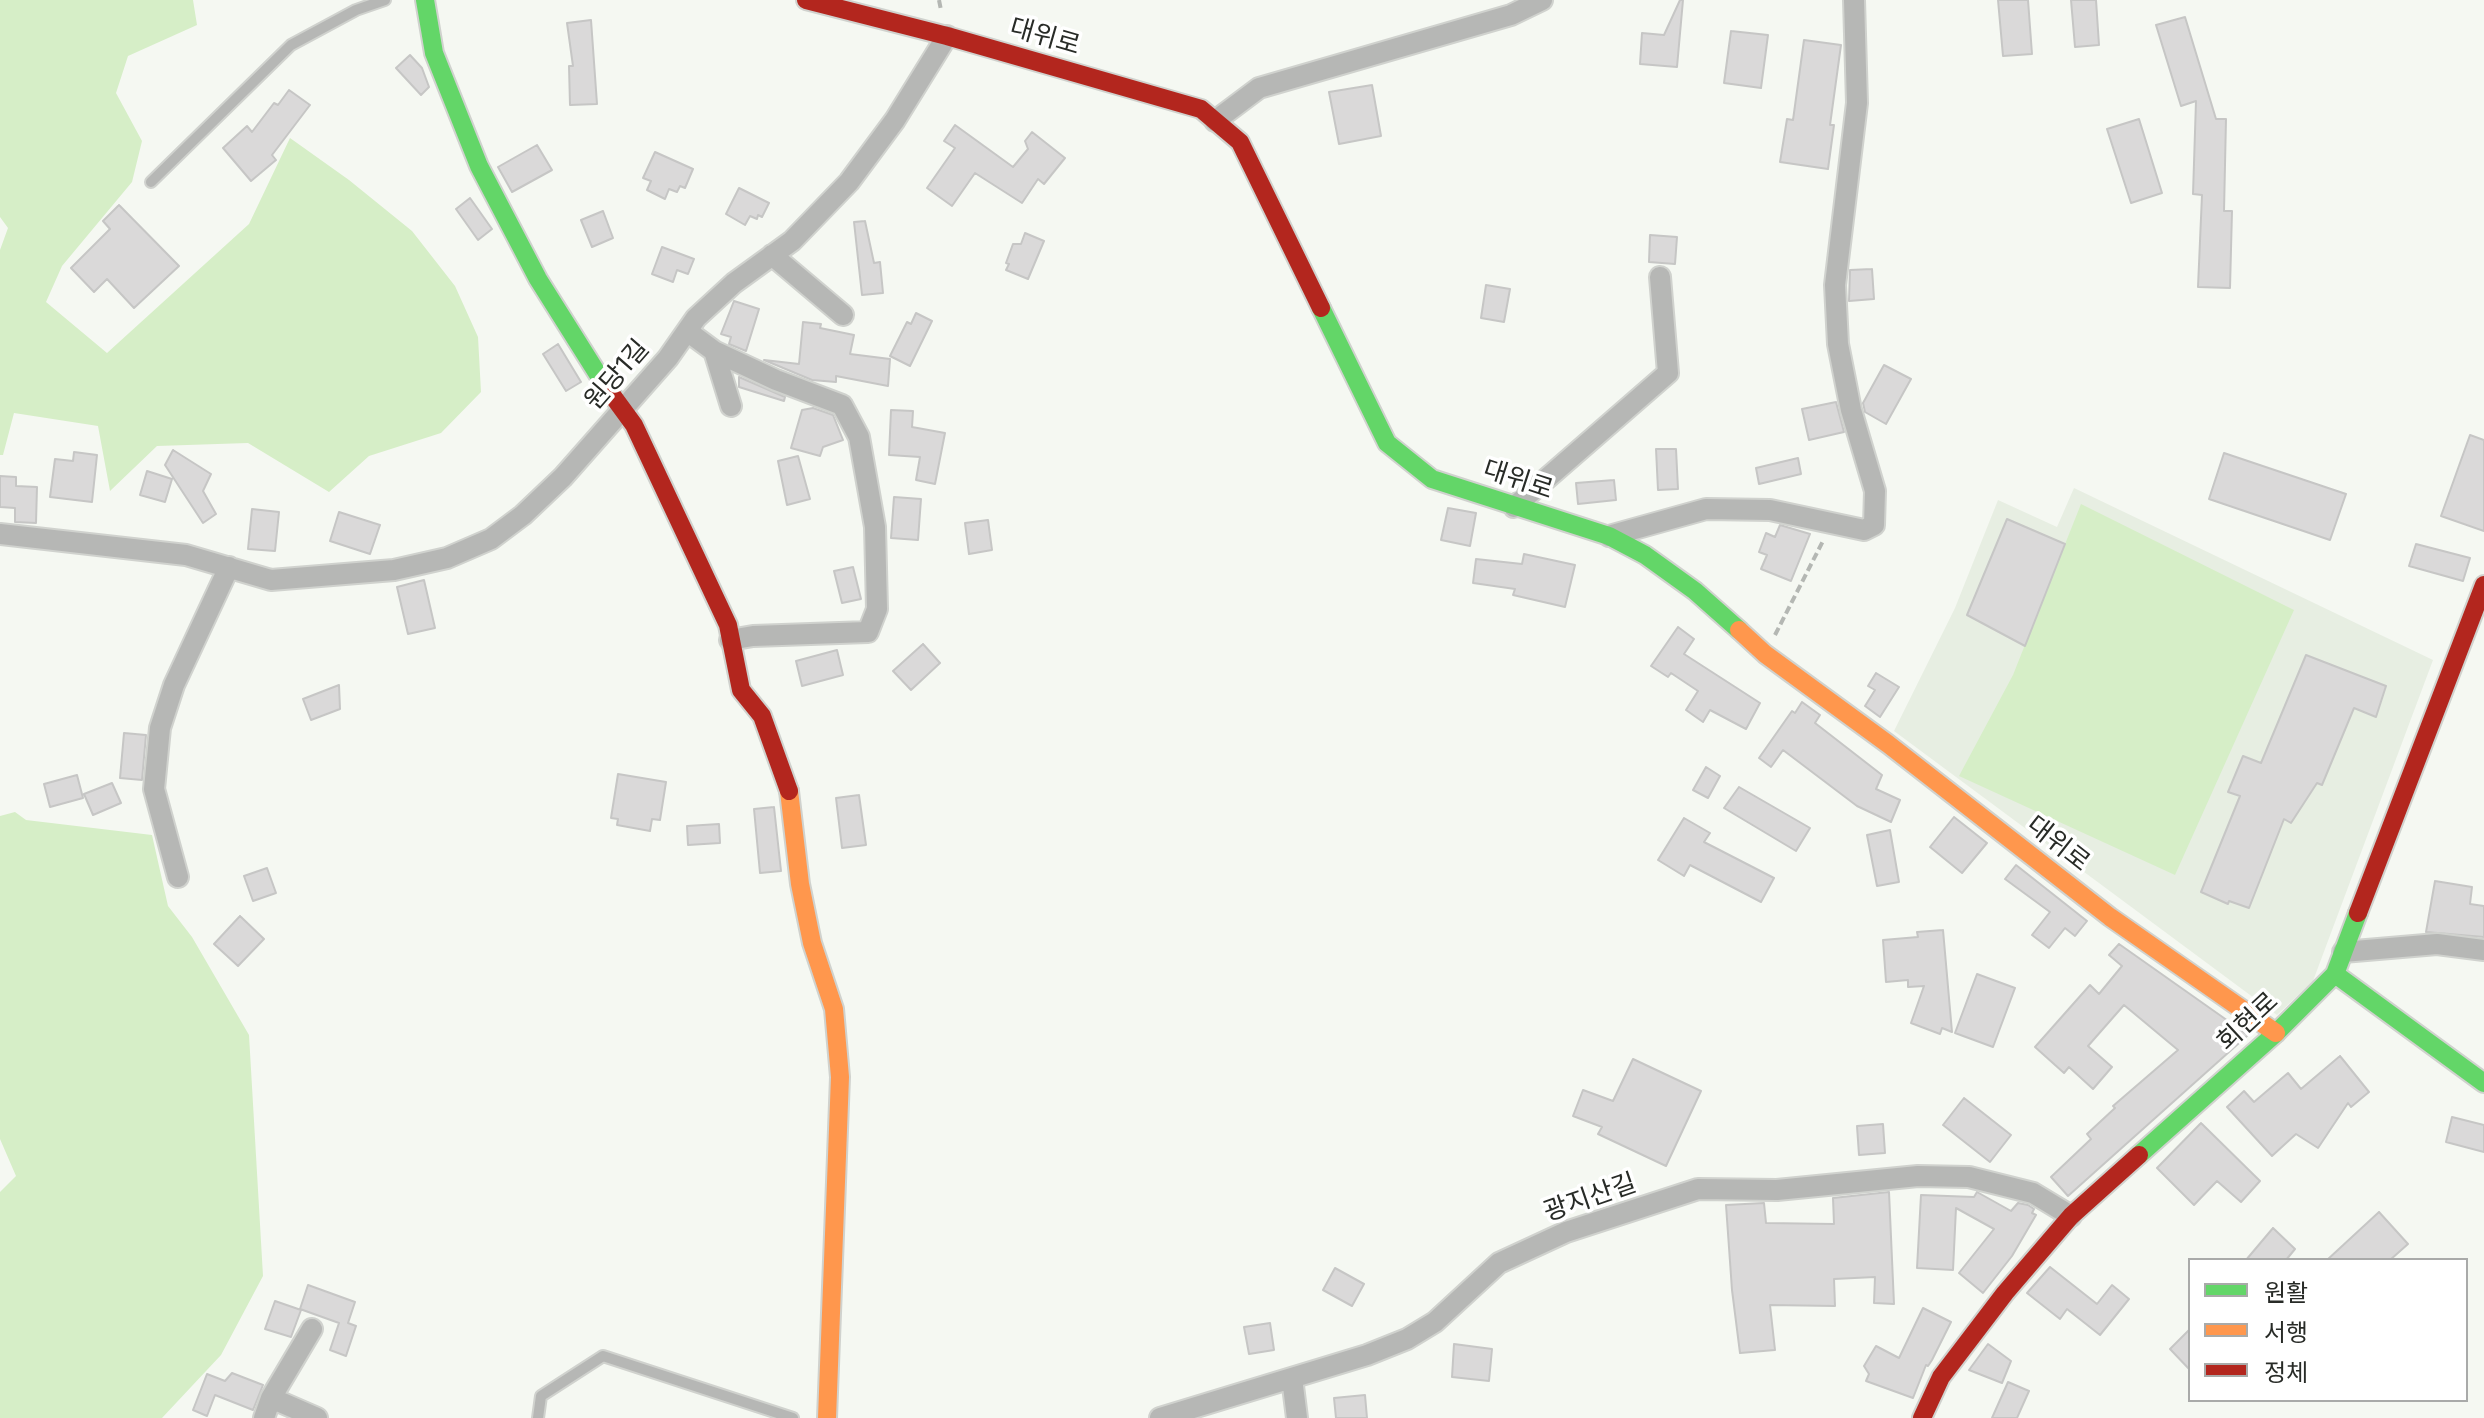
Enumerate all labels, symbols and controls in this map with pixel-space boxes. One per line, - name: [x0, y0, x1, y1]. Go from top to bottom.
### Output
- street label: 대위로: [1006, 12, 1084, 62]
- street label: 원당1길: [578, 334, 656, 416]
- street label: 대위로: [1479, 454, 1557, 506]
- street label: 대위로: [2020, 810, 2096, 878]
- street label: 회현로: [2211, 986, 2285, 1058]
- street label: 광지산길: [1540, 1168, 1640, 1228]
- legend: [2188, 1258, 2468, 1402]
- text: 원활: [2264, 1278, 2308, 1307]
- text: 서행: [2264, 1318, 2308, 1347]
- text: 정체: [2264, 1358, 2308, 1387]

